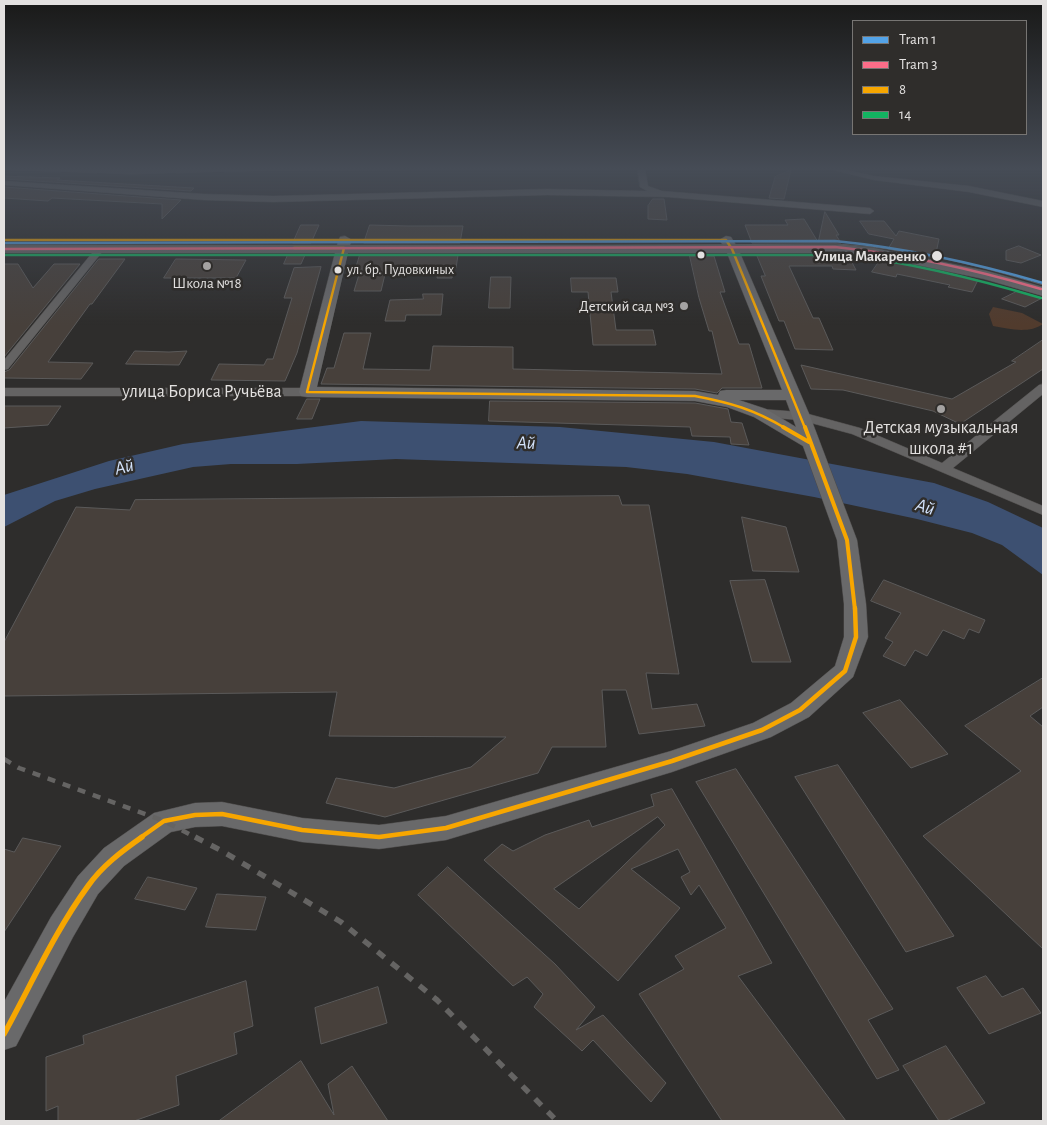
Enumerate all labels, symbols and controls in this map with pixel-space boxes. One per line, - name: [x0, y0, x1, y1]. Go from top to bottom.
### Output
- legend: [852, 20, 1027, 135]
- text: Tram 1: [899, 32, 937, 47]
- text: Tram 3: [899, 57, 938, 72]
- text: 8: [899, 82, 906, 97]
- text: 14: [899, 107, 911, 122]
- place label: Улица Макаренко: [814, 247, 926, 265]
- marker: Улица Макаренко: [930, 249, 944, 263]
- unlabelled marker: [696, 250, 706, 260]
- marker: Школа №18: [201, 260, 213, 272]
- place label: ул. бр. Пудовкиных: [347, 262, 454, 278]
- marker: ул. бр. Пудовкиных: [333, 265, 343, 275]
- place label: Школа №18: [172, 274, 242, 292]
- place label: Детский сад №3: [579, 297, 674, 315]
- marker: Детский сад №3: [678, 300, 690, 312]
- street label: улица Бориса Ручьёва: [122, 381, 282, 403]
- marker: Детская музыкальная школа #1: [935, 403, 947, 415]
- place label: Детская музыкальная школа #1: [864, 417, 1018, 459]
- water label: Ай: [516, 431, 536, 455]
- water label: Ай: [112, 454, 136, 480]
- water label: Ай: [913, 493, 937, 521]

